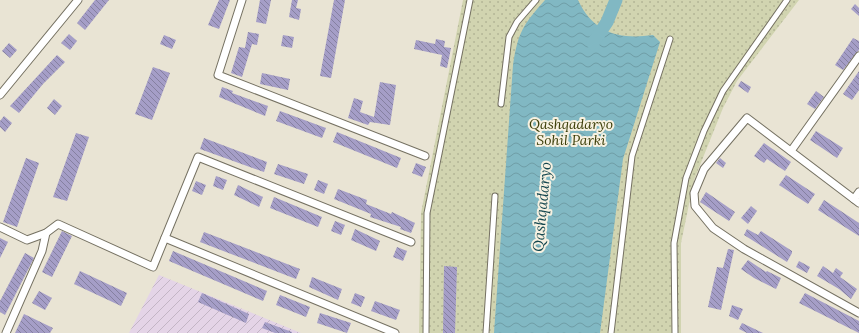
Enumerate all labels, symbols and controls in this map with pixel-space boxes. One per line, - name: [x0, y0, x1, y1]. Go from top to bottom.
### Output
- park label: Qashqadaryo Sohil Parki: [529, 115, 613, 149]
- water label: Qashqadaryo: [528, 161, 555, 253]

